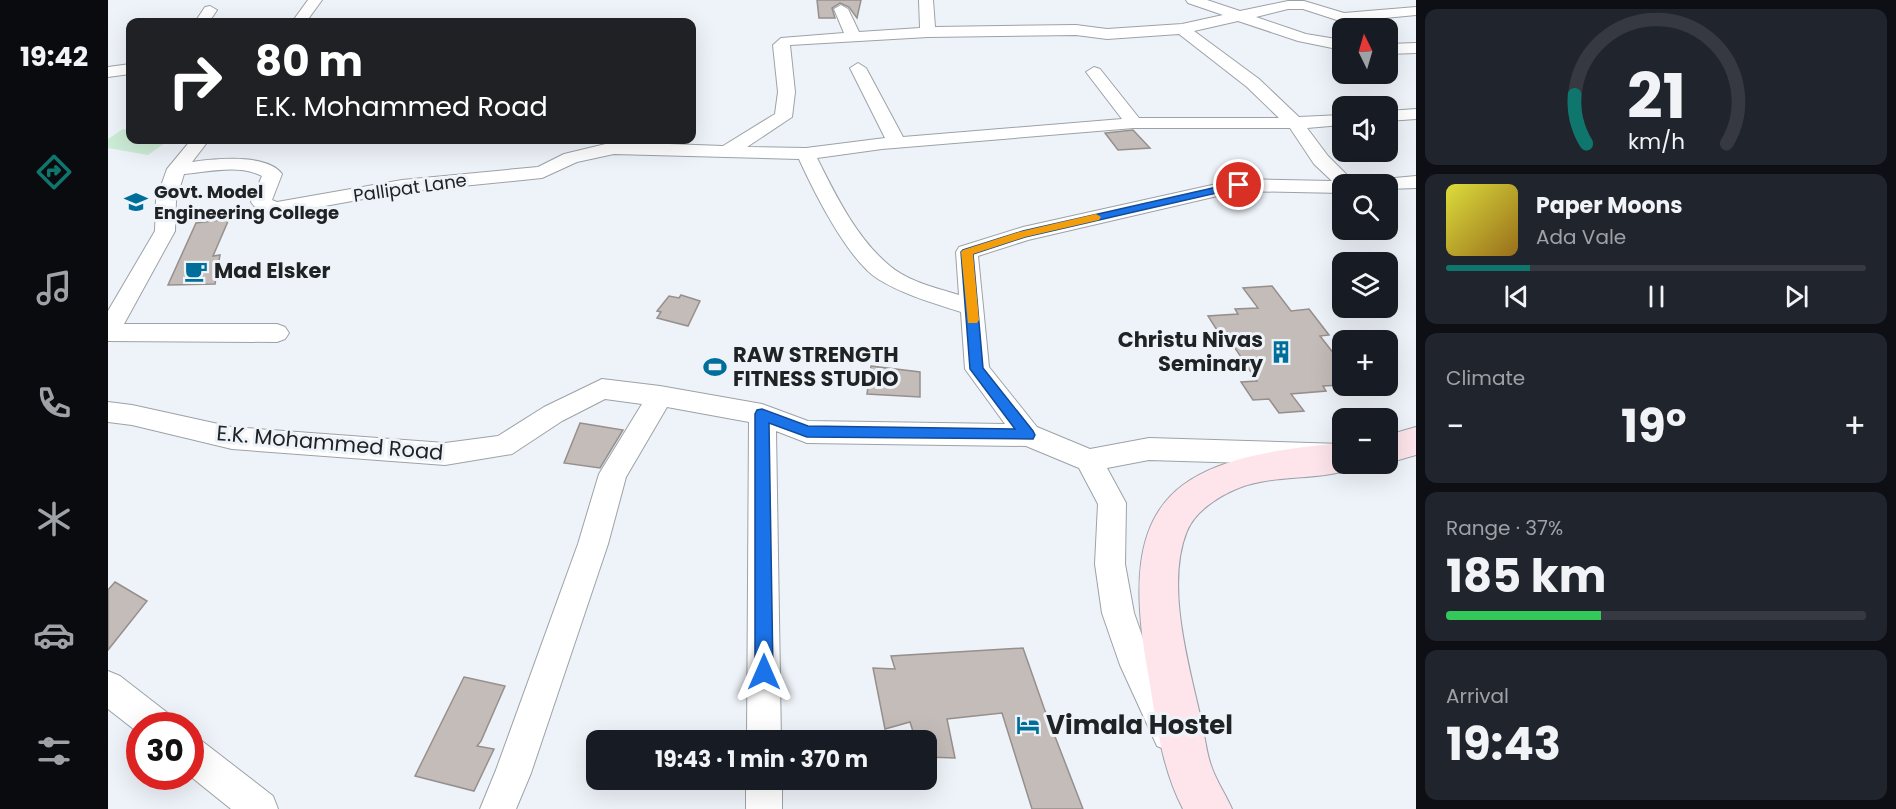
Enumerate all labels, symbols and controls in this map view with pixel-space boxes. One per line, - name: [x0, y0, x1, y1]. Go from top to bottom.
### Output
- north arrow: [1332, 18, 1398, 84]
- map controls: [1332, 18, 1398, 474]
- text: 80 m: [255, 32, 363, 91]
- text: 19:42: [20, 38, 88, 75]
- icon: right: [156, 42, 234, 120]
- text: 21: [1626, 52, 1686, 140]
- text: E.K. Mohammed Road: [255, 88, 548, 125]
- button: sound: [1332, 96, 1398, 162]
- text: km/h: [1627, 126, 1685, 157]
- icon: directions: [33, 151, 75, 193]
- pin: [1213, 159, 1264, 210]
- street label: Pallipat Lane: [352, 167, 468, 208]
- icon: arrive: [1222, 168, 1255, 201]
- button: search: [1332, 174, 1398, 240]
- place label: Govt. Model Engineering College: [154, 179, 339, 225]
- school or university icon: Govt. Model Engineering College: [123, 189, 149, 215]
- text: Paper Moons: [1536, 190, 1683, 221]
- text: Ada Vale: [1536, 223, 1626, 251]
- button: layers: [1332, 252, 1398, 318]
- place label: Mad Elsker: [214, 256, 330, 285]
- cafe icon: Mad Elsker: [183, 258, 209, 284]
- icon: music: [33, 267, 75, 309]
- icon: previous: [1500, 280, 1533, 313]
- icon: pause: [1640, 280, 1673, 313]
- icon: next: [1780, 280, 1813, 313]
- place label: Christu Nivas Seminary: [1118, 325, 1264, 378]
- button: +: [1332, 330, 1398, 396]
- building icon: Christu Nivas Seminary: [1268, 339, 1294, 365]
- place label: RAW STRENGTH FITNESS STUDIO: [733, 340, 899, 393]
- sports icon: RAW STRENGTH FITNESS STUDIO: [702, 354, 728, 380]
- text: Climate: [1446, 364, 1525, 392]
- icon: phone: [33, 382, 75, 424]
- text: 19°: [1621, 395, 1687, 458]
- text: −: [1446, 403, 1464, 450]
- text: +: [1843, 403, 1866, 450]
- button: −: [1332, 408, 1398, 474]
- street label: E.K. Mohammed Road: [215, 418, 445, 467]
- icon: climate: [33, 498, 75, 540]
- text: Range · 37%: [1446, 514, 1563, 542]
- text: 185 km: [1446, 545, 1606, 608]
- icon: car: [33, 614, 75, 656]
- position arrow: [732, 640, 796, 704]
- text: Arrival: [1446, 682, 1509, 710]
- place label: Vimala Hostel: [1046, 707, 1233, 743]
- speed limit sign: 30: [126, 712, 204, 790]
- hotel icon: Vimala Hostel: [1015, 712, 1041, 738]
- text: 19:43: [1446, 713, 1561, 776]
- icon: filters: [33, 730, 75, 772]
- text: 19:43 · 1 min · 370 m: [655, 744, 868, 775]

